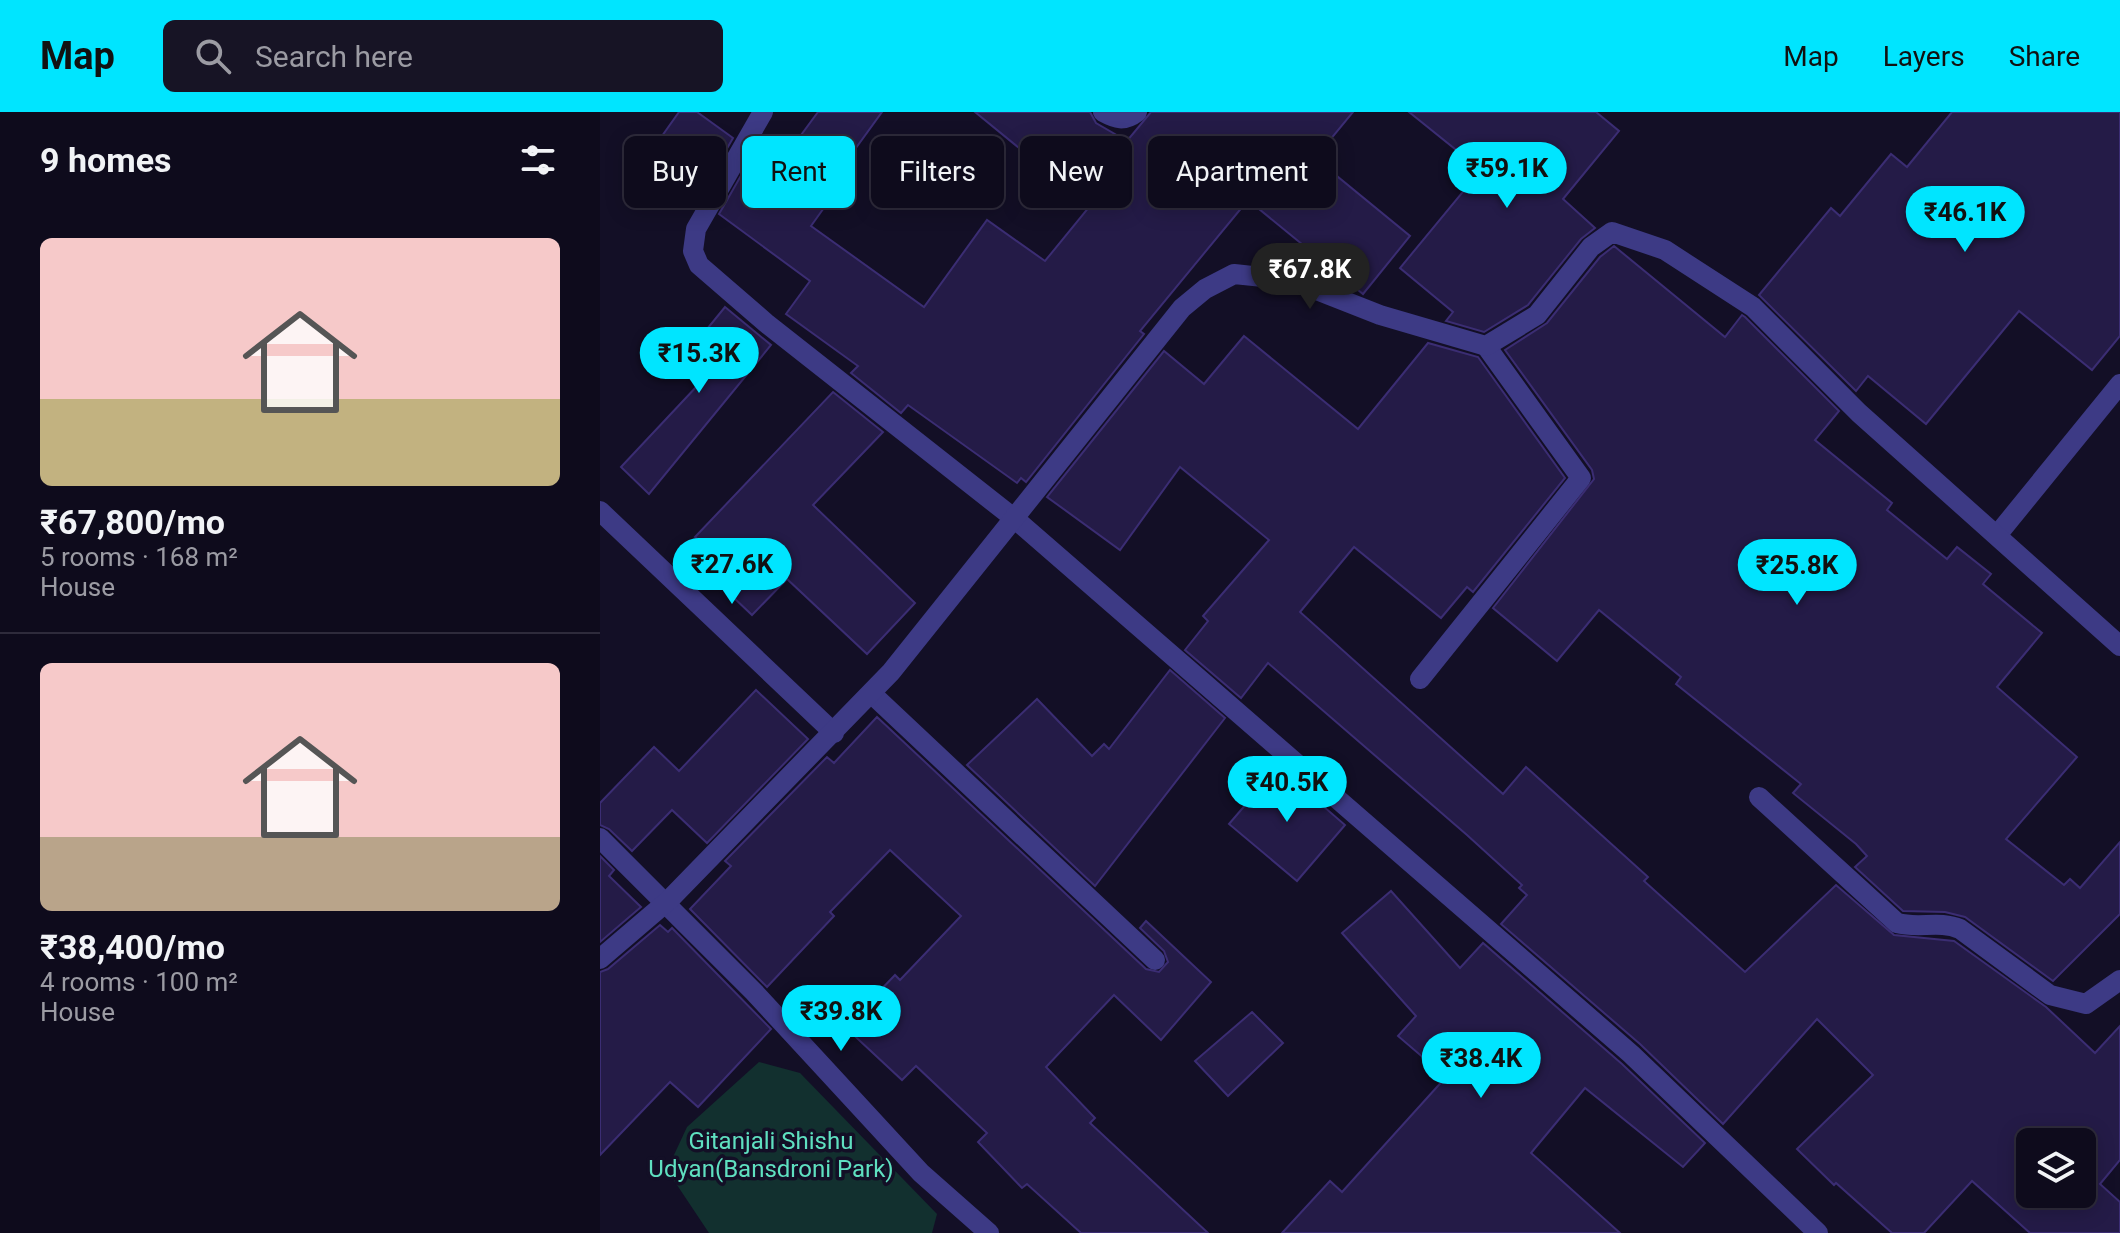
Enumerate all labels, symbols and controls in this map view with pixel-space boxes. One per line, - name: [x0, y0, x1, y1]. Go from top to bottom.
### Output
- search box: [163, 20, 723, 92]
- text: Map: [40, 34, 115, 78]
- icon: search: [191, 34, 235, 78]
- text: Search here: [255, 39, 413, 74]
- text: Map: [1783, 40, 1839, 73]
- text: Layers: [1883, 40, 1965, 73]
- text: Share: [2009, 40, 2080, 73]
- chip: Buy: [624, 136, 726, 208]
- chip: Rent: [742, 136, 855, 208]
- chip: Filters: [871, 136, 1004, 208]
- chip: New: [1020, 136, 1132, 208]
- chip: Apartment: [1148, 136, 1336, 208]
- icon: filters: [516, 138, 560, 182]
- text: 9 homes: [40, 140, 171, 180]
- pin: ₹59.1K: [1442, 142, 1572, 210]
- text: ₹59.1K: [1466, 153, 1548, 183]
- pin: ₹46.1K: [1900, 186, 2030, 254]
- text: ₹46.1K: [1924, 197, 2006, 227]
- pin: ₹67.8K: [1245, 243, 1375, 311]
- text: ₹67.8K: [1269, 254, 1351, 284]
- icon: home: [228, 290, 372, 434]
- pin: ₹15.3K: [634, 327, 764, 395]
- text: ₹15.3K: [658, 338, 740, 368]
- text: ₹67,800/mo: [40, 502, 225, 542]
- pin: ₹27.6K: [667, 538, 797, 606]
- pin: ₹25.8K: [1732, 539, 1862, 607]
- text: 5 rooms · 168 m²: [40, 542, 238, 572]
- text: ₹27.6K: [691, 549, 773, 579]
- text: ₹25.8K: [1756, 550, 1838, 580]
- text: House: [40, 572, 115, 602]
- icon: home: [228, 715, 372, 859]
- pin: ₹40.5K: [1222, 756, 1352, 824]
- text: ₹40.5K: [1246, 767, 1328, 797]
- text: ₹38,400/mo: [40, 927, 225, 967]
- text: 4 rooms · 100 m²: [40, 967, 238, 997]
- pin: ₹39.8K: [776, 985, 906, 1053]
- text: ₹39.8K: [800, 996, 882, 1026]
- text: House: [40, 997, 115, 1027]
- pin: ₹38.4K: [1416, 1032, 1546, 1100]
- text: ₹38.4K: [1440, 1043, 1522, 1073]
- park label: Gitanjali Shishu Udyan(Bansdroni Park): [648, 1127, 894, 1183]
- map controls: [2016, 1128, 2096, 1208]
- button: layers: [2016, 1128, 2096, 1208]

